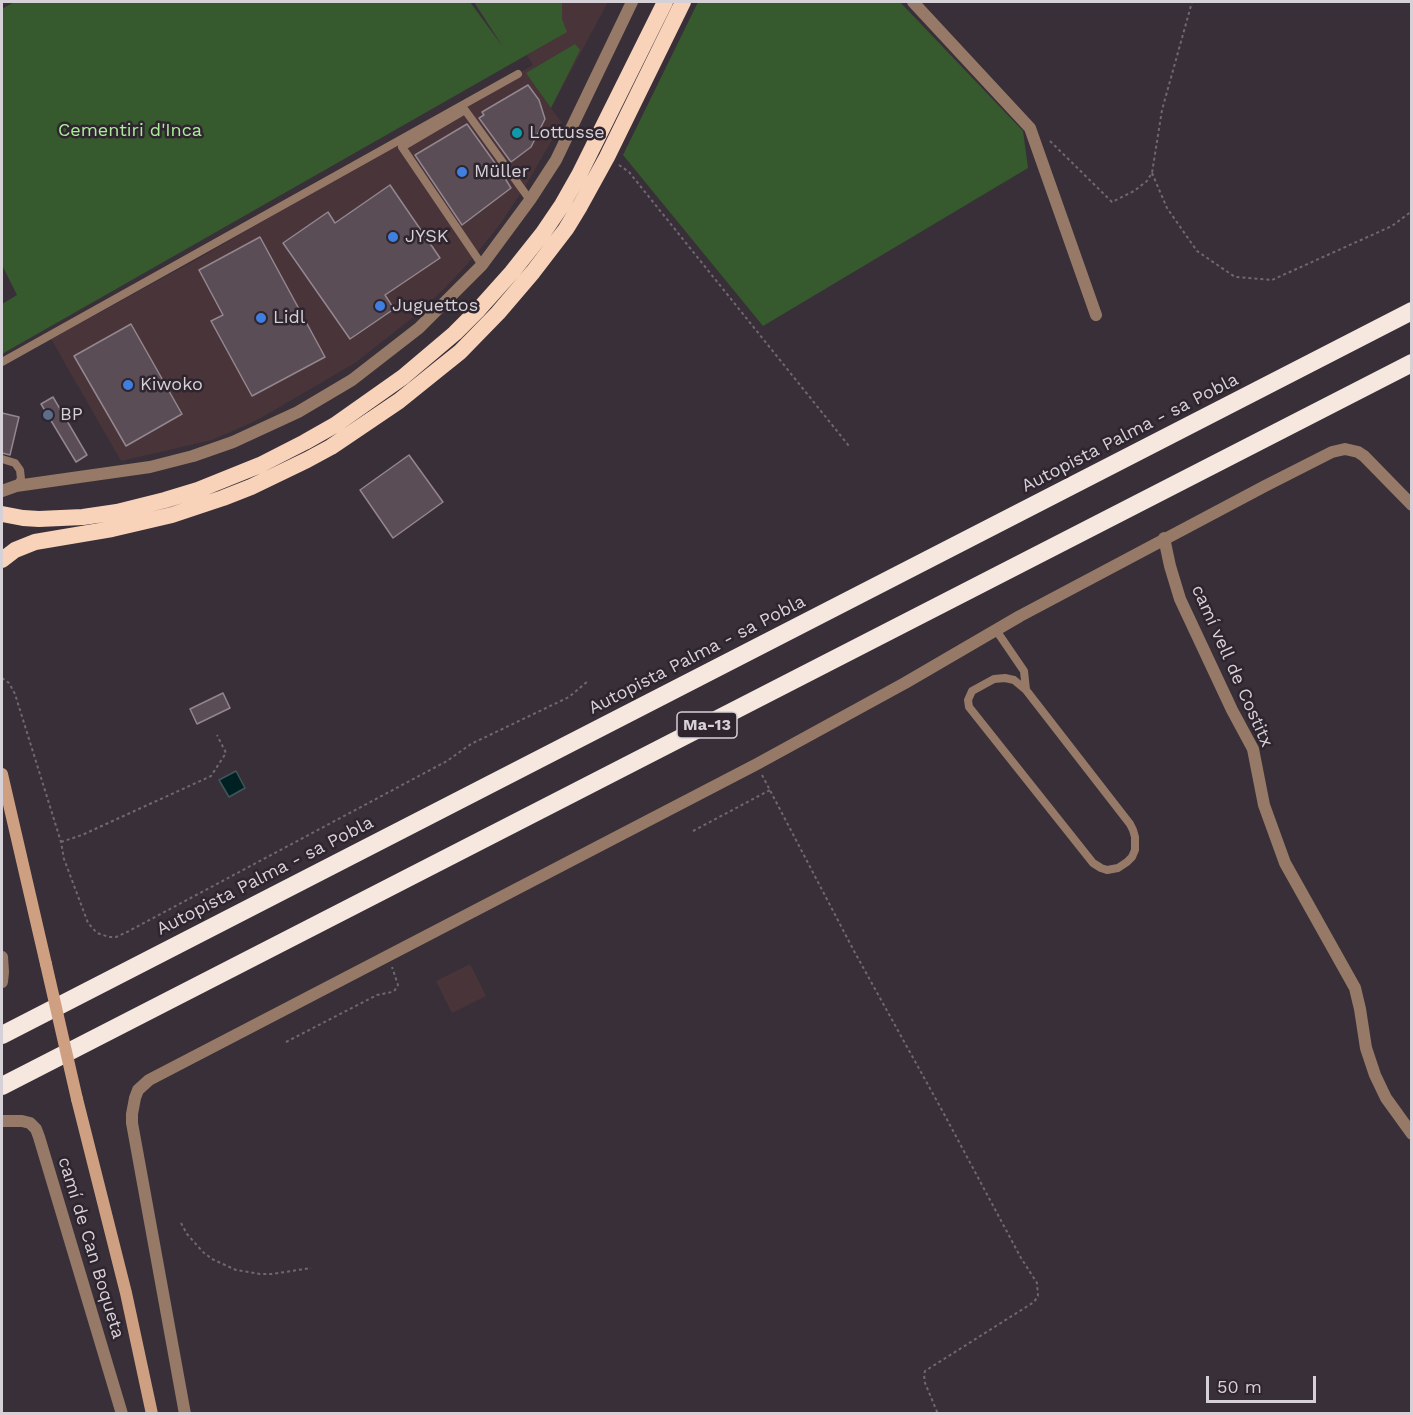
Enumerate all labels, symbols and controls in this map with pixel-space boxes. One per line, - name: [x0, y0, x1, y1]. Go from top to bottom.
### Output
- park label: Cementiri d'Inca: [58, 120, 202, 142]
- place label: Lottusse: [529, 122, 605, 144]
- marker: Lottusse: [510, 126, 524, 140]
- place label: Müller: [474, 161, 529, 183]
- marker: Müller: [455, 165, 469, 179]
- place label: JYSK: [405, 226, 448, 248]
- marker: JYSK: [386, 230, 400, 244]
- place label: Juguettos: [392, 295, 478, 317]
- marker: Juguettos: [373, 299, 387, 313]
- place label: Lidl: [273, 307, 305, 329]
- marker: Lidl: [254, 311, 268, 325]
- street label: Autopista Palma - sa Pobla: [1018, 369, 1242, 497]
- place label: Kiwoko: [140, 374, 203, 396]
- marker: Kiwoko: [121, 378, 135, 392]
- place label: BP: [60, 404, 83, 426]
- marker: BP: [41, 408, 55, 422]
- street label: camí vell de Costitx: [1187, 582, 1277, 750]
- street label: Autopista Palma - sa Pobla: [585, 591, 809, 719]
- road number: Ma-13: [677, 712, 737, 738]
- street label: Autopista Palma - sa Pobla: [153, 812, 377, 940]
- street label: camí de Can Boqueta: [53, 1155, 129, 1341]
- scale bar: [1209, 1364, 1318, 1402]
- text: 50 m: [1217, 1376, 1262, 1397]

